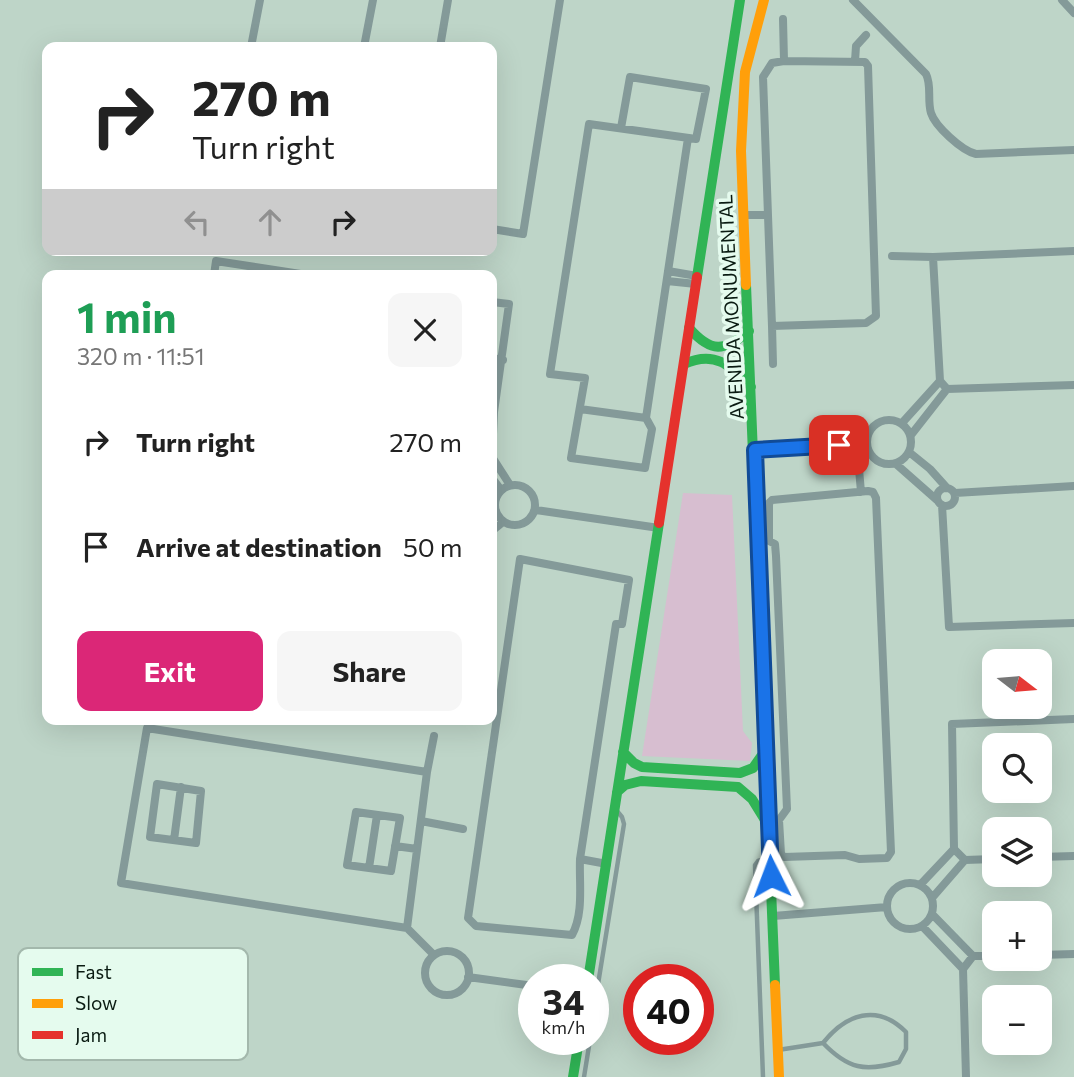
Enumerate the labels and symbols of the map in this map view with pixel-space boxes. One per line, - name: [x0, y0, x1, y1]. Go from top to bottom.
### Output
- street label: AVENIDA MONUMENTAL: [713, 194, 748, 420]
- pin: [809, 415, 869, 475]
- north arrow: [982, 649, 1052, 719]
- position arrow: [734, 839, 808, 913]
- legend: [18, 948, 248, 1060]
- text: Fast: [75, 960, 112, 983]
- speed limit sign: 40: [623, 964, 714, 1055]
- text: Slow: [75, 991, 117, 1014]
- text: Jam: [75, 1023, 107, 1046]

